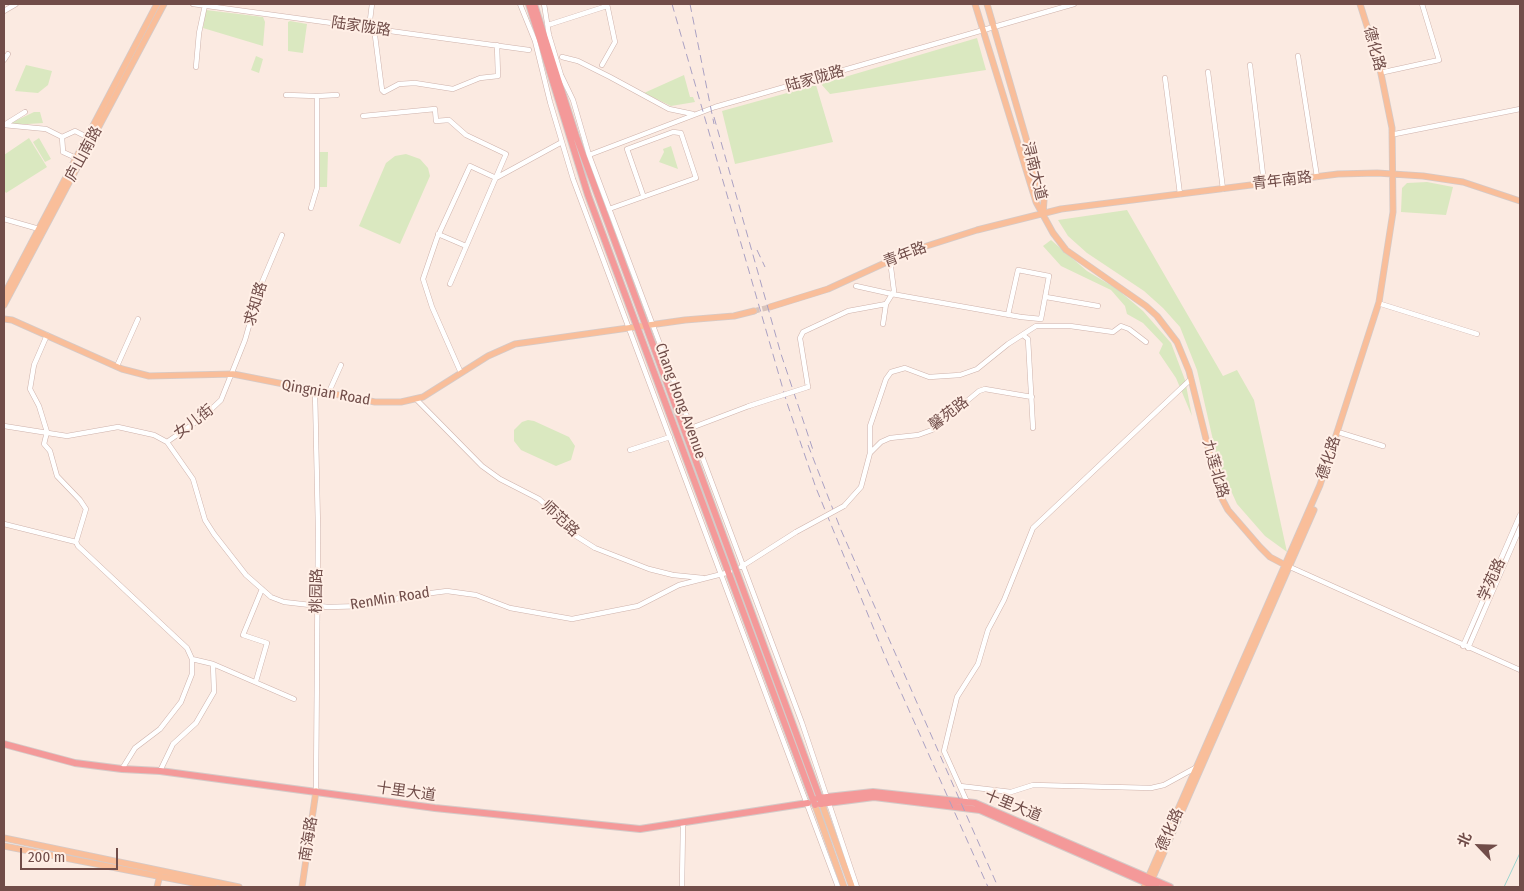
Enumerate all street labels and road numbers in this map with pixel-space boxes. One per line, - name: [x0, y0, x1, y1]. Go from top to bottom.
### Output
- street label: 陆家陇路: [330, 14, 392, 40]
- street label: 德化路: [1359, 25, 1389, 73]
- street label: 陆家陇路: [784, 62, 846, 96]
- street label: 庐山南路: [62, 123, 106, 185]
- street label: 浔南大道: [1018, 140, 1050, 202]
- street label: 青年南路: [1251, 168, 1313, 194]
- street label: 青年路: [881, 239, 929, 271]
- street label: 求知路: [241, 280, 271, 328]
- street label: Chang Hong Avenue: [651, 341, 709, 461]
- street label: Qingnian Road: [280, 376, 372, 410]
- street label: 馨苑路: [926, 393, 972, 435]
- street label: 女儿街: [171, 401, 217, 443]
- street label: 德化路: [1313, 434, 1345, 482]
- street label: 九莲北路: [1198, 438, 1232, 500]
- street label: 师范路: [537, 497, 583, 541]
- street label: 学苑路: [1475, 556, 1509, 604]
- street label: 桃园路: [308, 568, 326, 614]
- street label: RenMin Road: [349, 584, 431, 614]
- street label: 十里大道: [375, 779, 437, 805]
- street label: 十里大道: [982, 786, 1044, 826]
- street label: 德化路: [1153, 806, 1187, 854]
- street label: 南海路: [297, 815, 321, 863]

